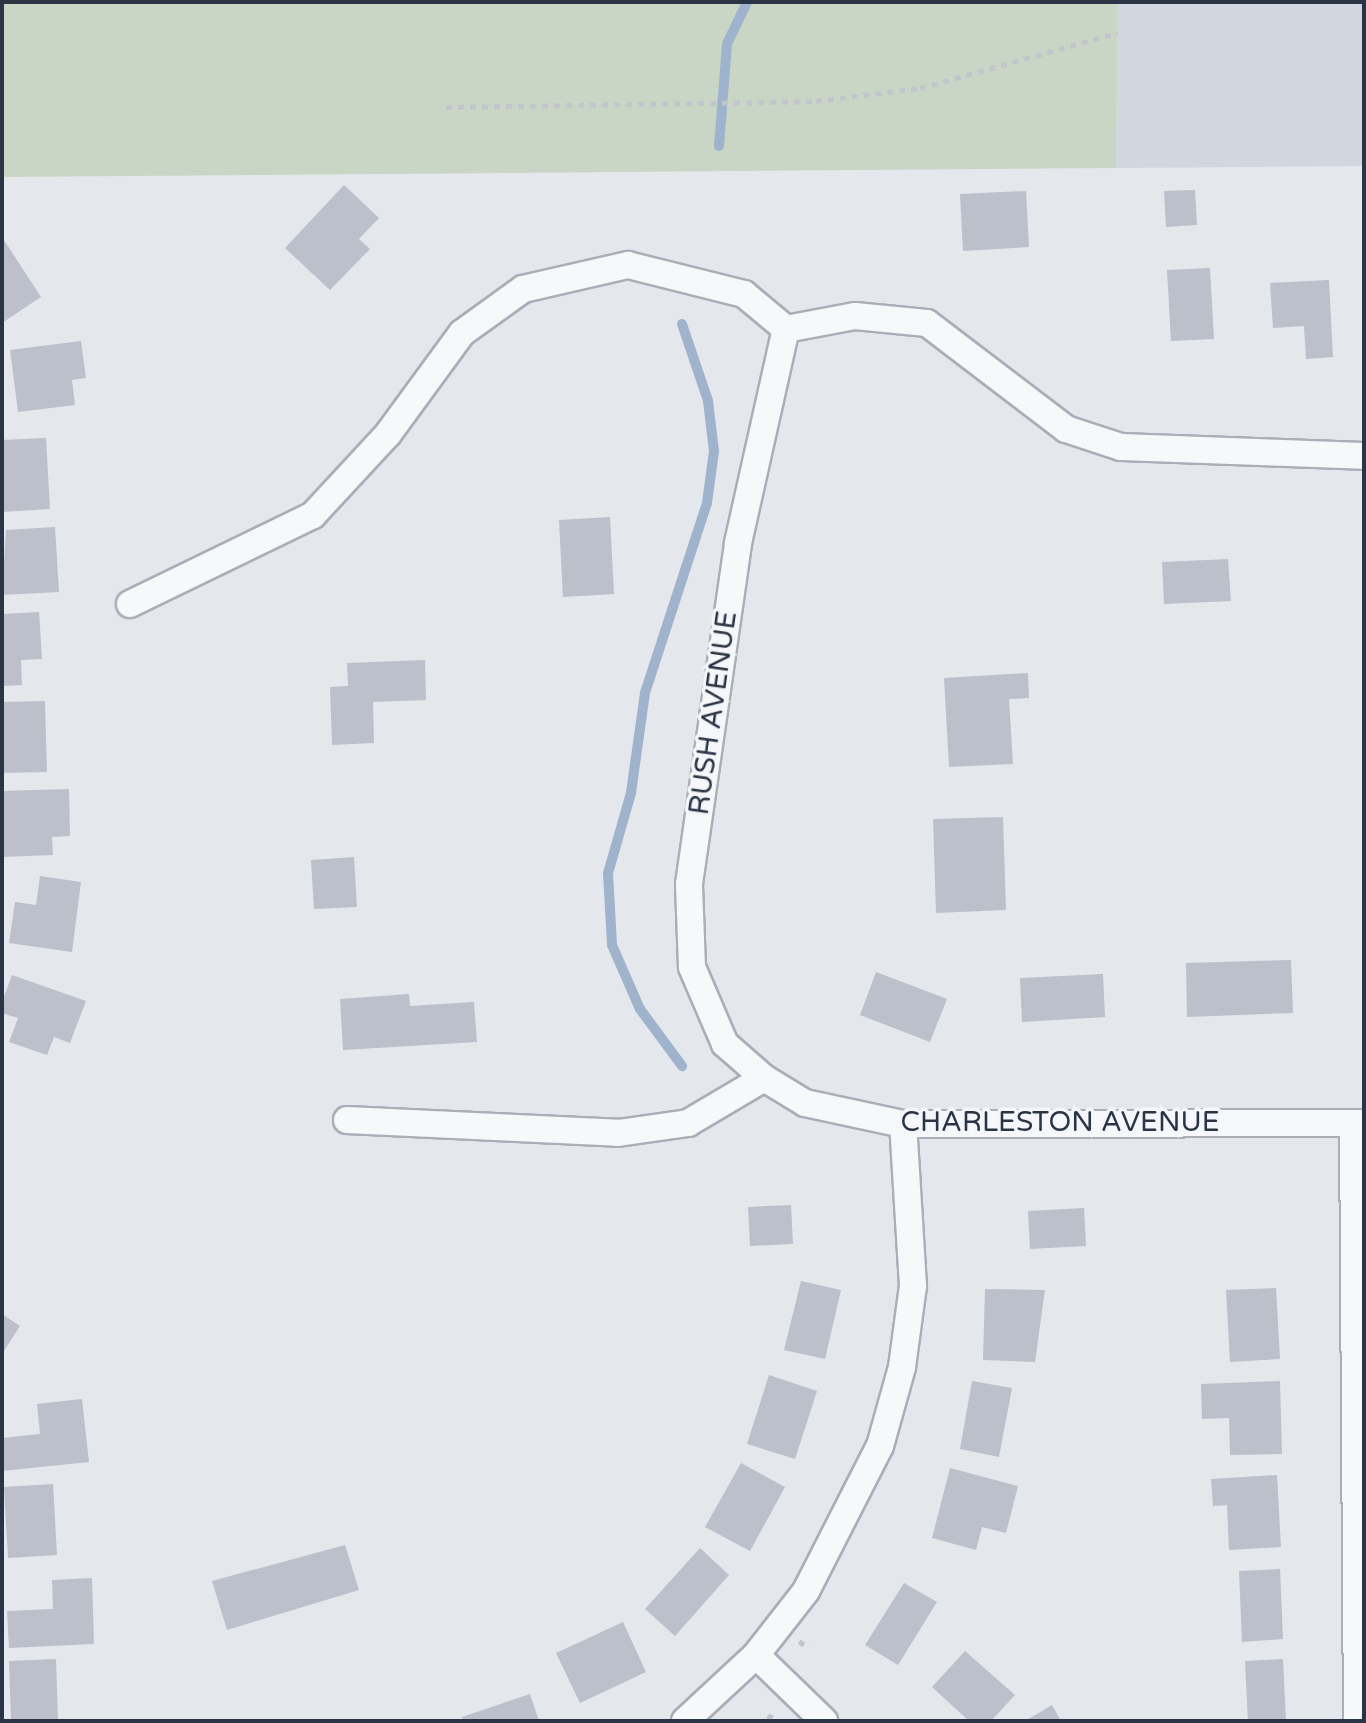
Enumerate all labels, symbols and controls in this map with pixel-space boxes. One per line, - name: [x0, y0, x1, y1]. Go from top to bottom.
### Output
- street label: RUSH AVENUE: [682, 609, 744, 817]
- street label: CHARLESTON AVENUE: [900, 1105, 1220, 1139]

